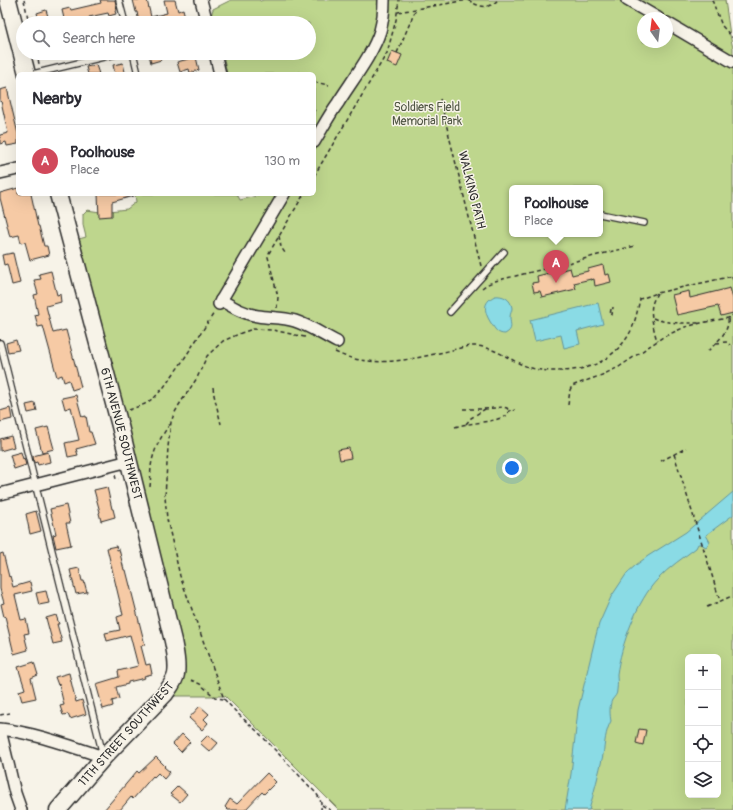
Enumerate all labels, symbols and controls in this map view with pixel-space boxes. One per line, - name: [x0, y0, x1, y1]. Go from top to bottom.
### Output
- north arrow: [637, 12, 673, 48]
- search box: [16, 16, 316, 60]
- icon: search: [30, 27, 52, 49]
- text: Search here: [62, 29, 135, 48]
- text: Nearby: [32, 88, 81, 109]
- park label: Soldiers Field Memorial Park: [392, 100, 462, 129]
- text: Poolhouse: [70, 143, 135, 162]
- street label: WALKING PATH: [455, 150, 489, 231]
- text: A: [41, 153, 49, 169]
- text: 130 m: [264, 153, 300, 169]
- text: Place: [70, 162, 99, 178]
- popup: [509, 185, 603, 237]
- text: Poolhouse: [524, 194, 588, 213]
- text: Place: [524, 213, 553, 229]
- pin: A: [543, 250, 569, 283]
- street label: 6TH AVENUE SOUTHWEST: [97, 366, 145, 502]
- your location: [502, 458, 522, 478]
- map controls: [685, 654, 721, 798]
- button: +: [685, 654, 721, 690]
- street label: 11TH STREET SOUTHWEST: [75, 679, 178, 790]
- button: −: [685, 690, 721, 726]
- button: locate: [685, 726, 721, 762]
- button: layers: [685, 762, 721, 798]

